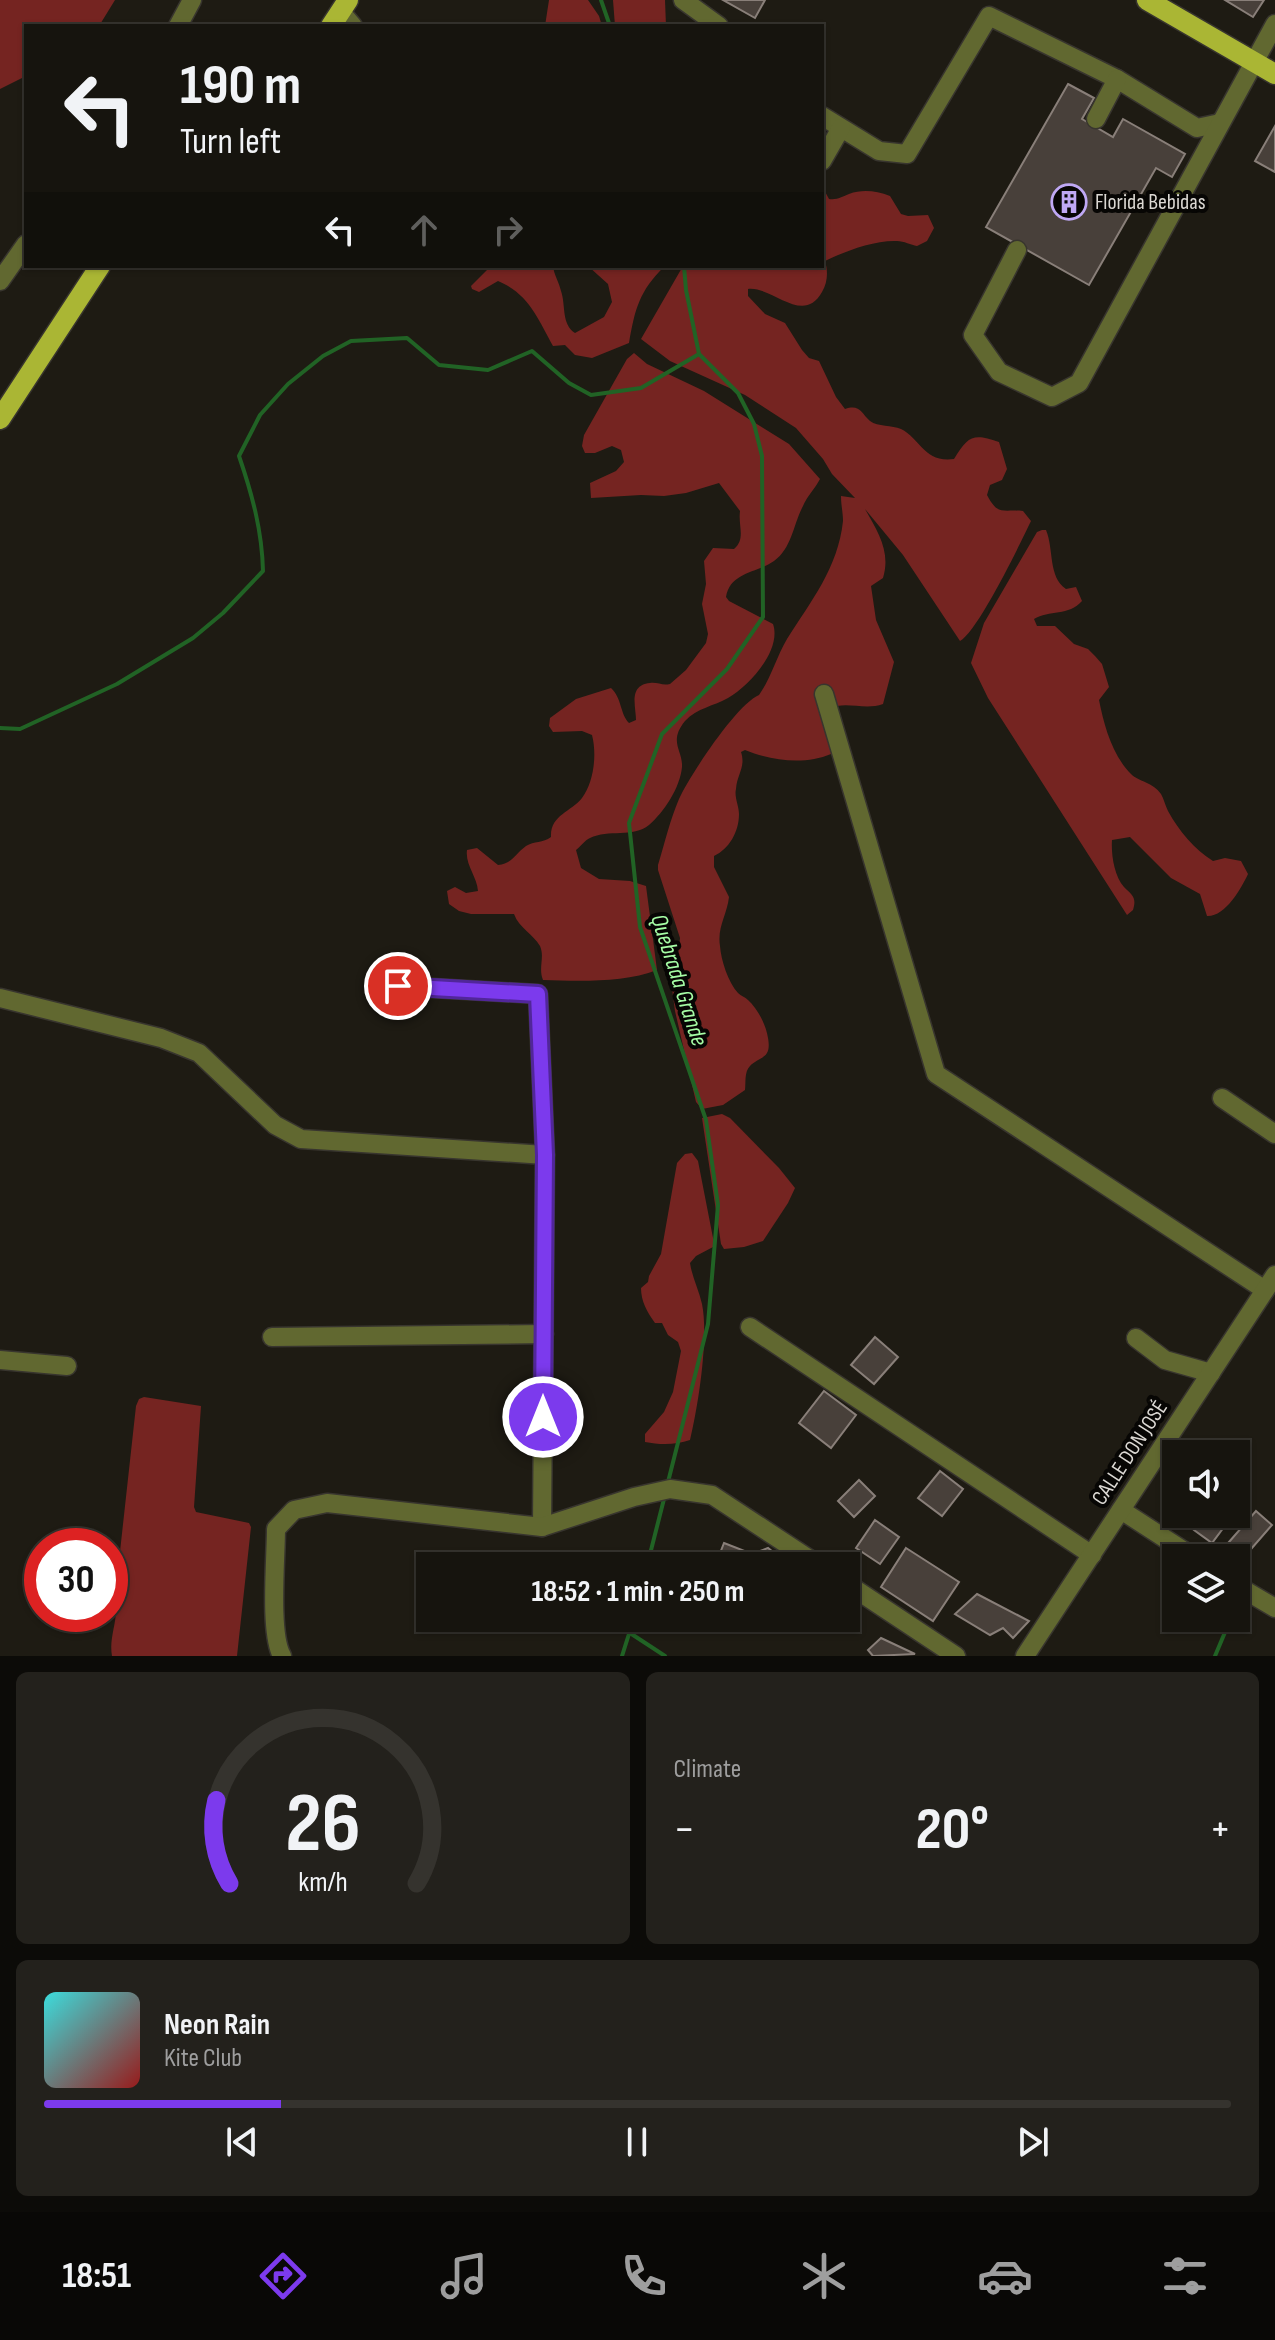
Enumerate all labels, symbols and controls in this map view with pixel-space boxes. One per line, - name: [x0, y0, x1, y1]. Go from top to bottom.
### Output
- text: 190 m: [180, 53, 301, 120]
- icon: left: [48, 56, 152, 160]
- text: Turn left: [180, 121, 281, 164]
- building icon: Florida Bebidas: [1050, 183, 1088, 221]
- place label: Florida Bebidas: [1095, 189, 1206, 216]
- icon: left: [318, 208, 362, 252]
- icon: ahead: [402, 208, 446, 252]
- icon: right: [486, 208, 530, 252]
- water label: Quebrada Grande: [644, 910, 714, 1050]
- pin: [364, 952, 432, 1020]
- icon: arrive: [376, 964, 420, 1008]
- position arrow: [501, 1375, 585, 1459]
- street label: CALLE DON JOSÉ: [1086, 1396, 1174, 1510]
- map controls: [1162, 1440, 1250, 1632]
- button: sound: [1162, 1440, 1250, 1528]
- speed limit sign: 30: [24, 1528, 128, 1632]
- button: layers: [1162, 1544, 1250, 1632]
- text: 18:52 · 1 min · 250 m: [532, 1574, 744, 1610]
- text: Climate: [674, 1754, 741, 1785]
- text: 26: [285, 1775, 361, 1875]
- text: 20°: [915, 1794, 989, 1866]
- text: −: [674, 1803, 695, 1856]
- text: +: [1209, 1803, 1231, 1856]
- text: km/h: [298, 1865, 347, 1900]
- text: Neon Rain: [164, 2007, 270, 2043]
- text: Kite Club: [164, 2043, 242, 2074]
- icon: previous: [220, 2120, 264, 2164]
- icon: pause: [615, 2120, 659, 2164]
- icon: next: [1011, 2120, 1055, 2164]
- icon: directions: [255, 2248, 311, 2304]
- icon: music: [436, 2248, 492, 2304]
- icon: phone: [616, 2248, 672, 2304]
- icon: climate: [796, 2248, 852, 2304]
- icon: car: [977, 2248, 1033, 2304]
- icon: filters: [1157, 2248, 1213, 2304]
- text: 18:51: [62, 2255, 131, 2298]

